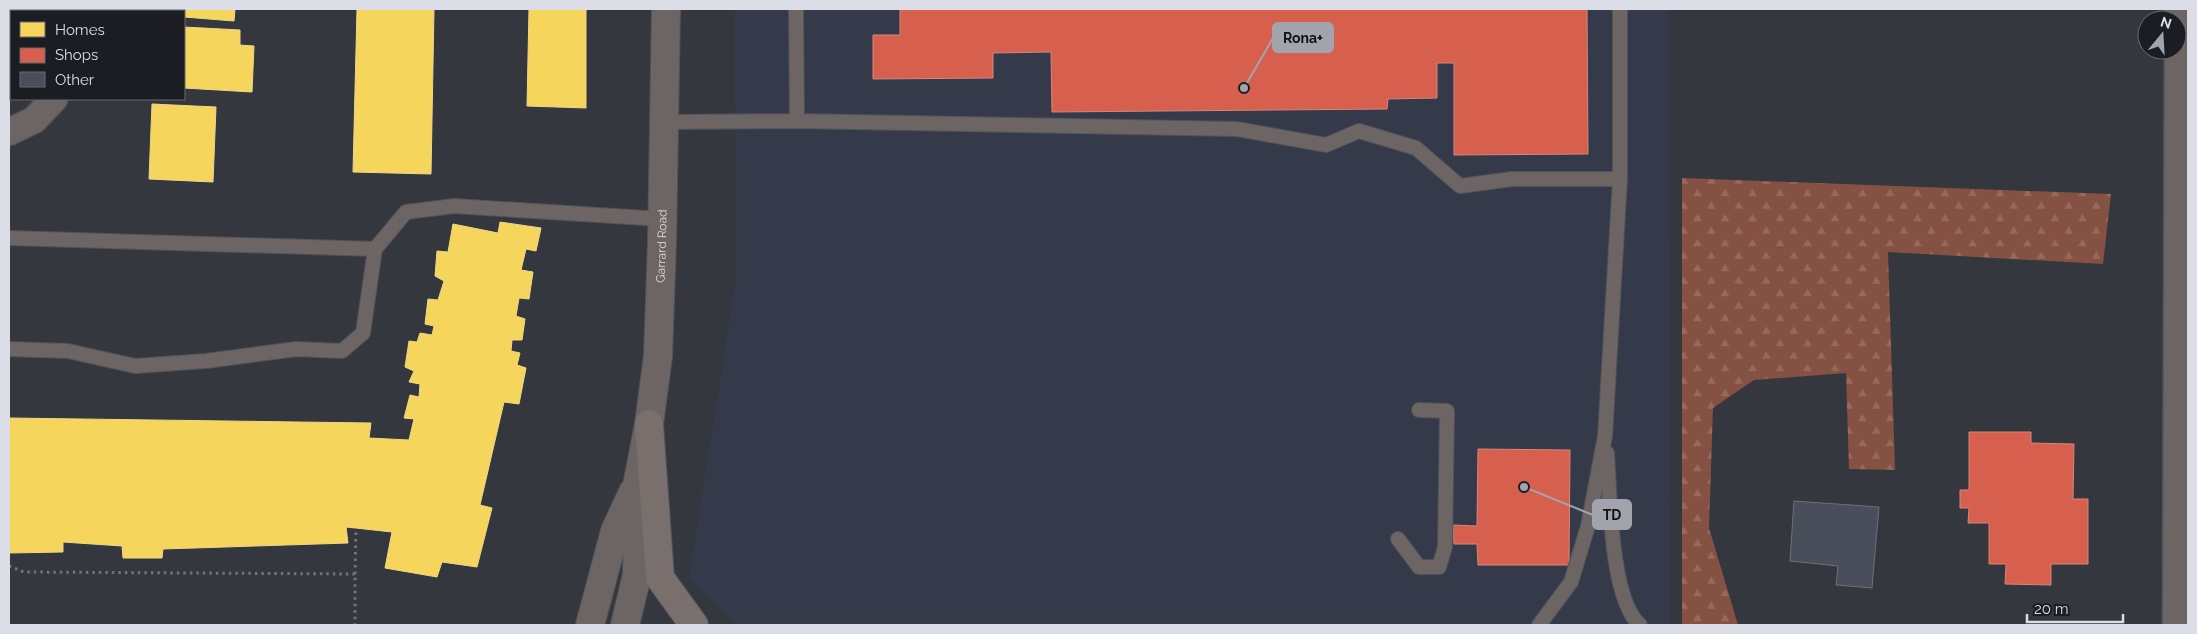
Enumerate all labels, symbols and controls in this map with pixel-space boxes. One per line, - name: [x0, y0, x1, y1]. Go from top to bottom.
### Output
- legend: [10, 10, 185, 100]
- north arrow: [2137, 10, 2187, 60]
- text: N: [2158, 13, 2174, 32]
- text: Homes: [55, 21, 105, 39]
- callout: Rona+: [1273, 23, 1333, 52]
- text: Rona+: [1283, 30, 1323, 46]
- text: Shops: [55, 46, 98, 64]
- text: Other: [55, 71, 95, 89]
- street label: Garrard Road: [654, 209, 670, 283]
- callout: TD: [1593, 500, 1631, 529]
- text: TD: [1603, 507, 1621, 523]
- scale bar: [2027, 592, 2123, 624]
- text: 20 m: [2034, 600, 2069, 618]

